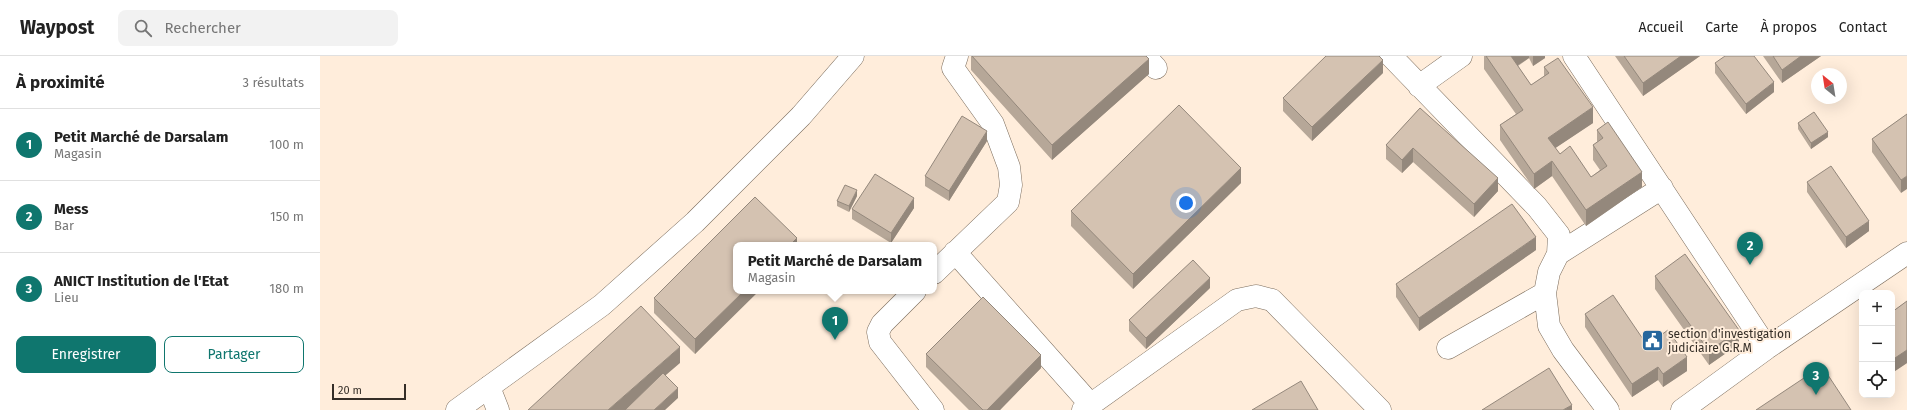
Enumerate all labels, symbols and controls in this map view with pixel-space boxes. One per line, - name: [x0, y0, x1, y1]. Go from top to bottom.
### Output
- search box: [118, 10, 398, 46]
- text: Waypost: [20, 16, 94, 39]
- icon: search: [132, 17, 154, 39]
- text: Rechercher: [164, 19, 241, 37]
- text: Accueil: [1638, 19, 1683, 36]
- text: Carte: [1705, 19, 1738, 36]
- text: À propos: [1760, 19, 1817, 36]
- text: Contact: [1839, 19, 1887, 36]
- north arrow: [1811, 68, 1847, 104]
- text: À proximité: [16, 72, 105, 93]
- text: 3 résultats: [242, 75, 304, 90]
- text: Petit Marché de Darsalam: [54, 128, 228, 146]
- text: 1: [26, 137, 32, 152]
- text: 100 m: [269, 137, 304, 152]
- text: Magasin: [54, 146, 102, 161]
- your location: [1176, 193, 1196, 213]
- text: Mess: [54, 200, 88, 218]
- text: 2: [26, 209, 32, 224]
- text: 150 m: [270, 209, 304, 224]
- text: Bar: [54, 218, 74, 233]
- pin: 2: [1737, 232, 1763, 265]
- popup: [733, 242, 937, 294]
- text: Petit Marché de Darsalam: [748, 252, 922, 270]
- text: Magasin: [748, 270, 796, 285]
- text: ANICT Institution de l'Etat: [54, 272, 229, 290]
- text: 3: [26, 281, 32, 296]
- text: 180 m: [269, 281, 304, 296]
- text: Lieu: [54, 290, 79, 305]
- map controls: [1859, 290, 1895, 398]
- button: +: [1859, 290, 1895, 326]
- pin: 1: [822, 307, 848, 340]
- button: −: [1859, 326, 1895, 362]
- place label: section d'investigation judiciaire G.R.M: [1667, 327, 1791, 355]
- public building icon: section d'investigation judiciaire G.R.M: [1639, 328, 1665, 354]
- button: Enregistrer: [16, 336, 156, 373]
- button: Partager: [164, 336, 304, 373]
- pin: 3: [1803, 362, 1829, 395]
- button: locate: [1859, 362, 1895, 398]
- scale bar: [332, 382, 406, 401]
- text: 20 m: [338, 384, 362, 397]

